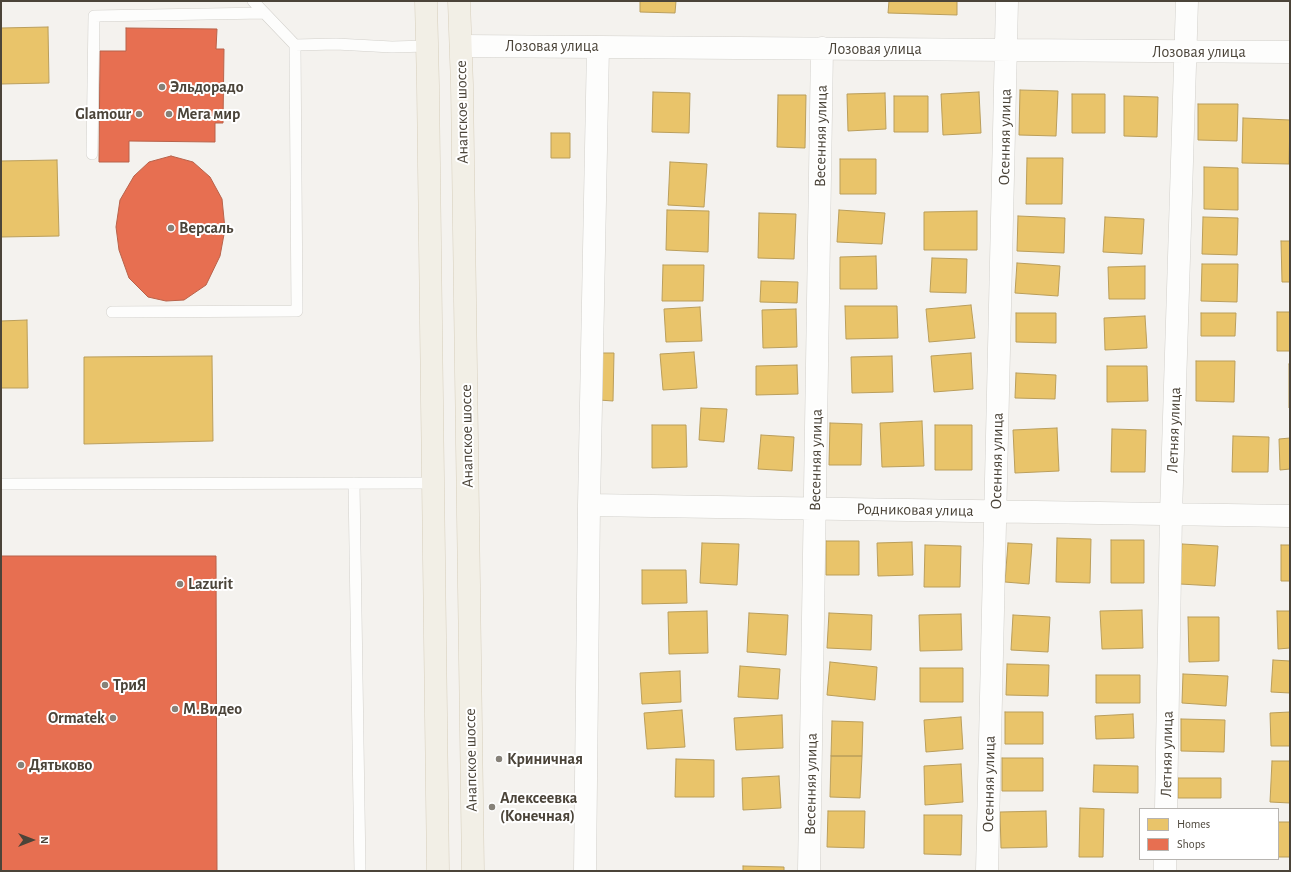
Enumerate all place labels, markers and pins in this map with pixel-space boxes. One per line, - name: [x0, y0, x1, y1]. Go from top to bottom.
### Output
- place label: Эльдорадо: [170, 77, 243, 97]
- marker: Эльдорадо: [157, 82, 167, 92]
- place label: Glamour: [75, 104, 131, 124]
- place label: Мега мир: [177, 104, 240, 124]
- marker: Glamour: [134, 109, 144, 119]
- marker: Мега мир: [164, 109, 174, 119]
- place label: Версаль: [179, 218, 233, 238]
- marker: Версаль: [166, 223, 176, 233]
- place label: Lazurit: [188, 574, 233, 594]
- marker: Lazurit: [175, 579, 185, 589]
- place label: ТриЯ: [113, 675, 146, 695]
- marker: ТриЯ: [100, 680, 110, 690]
- place label: М.Видео: [183, 699, 242, 719]
- marker: М.Видео: [170, 704, 180, 714]
- place label: Ormatek: [48, 708, 105, 728]
- marker: Ormatek: [108, 713, 118, 723]
- place label: Криничная: [507, 749, 583, 769]
- marker: Криничная: [494, 754, 504, 764]
- place label: Дятьково: [29, 755, 92, 775]
- marker: Дятьково: [16, 760, 26, 770]
- place label: Алексеевка (Конечная): [500, 788, 577, 826]
- marker: Алексеевка (Конечная): [487, 802, 497, 812]

